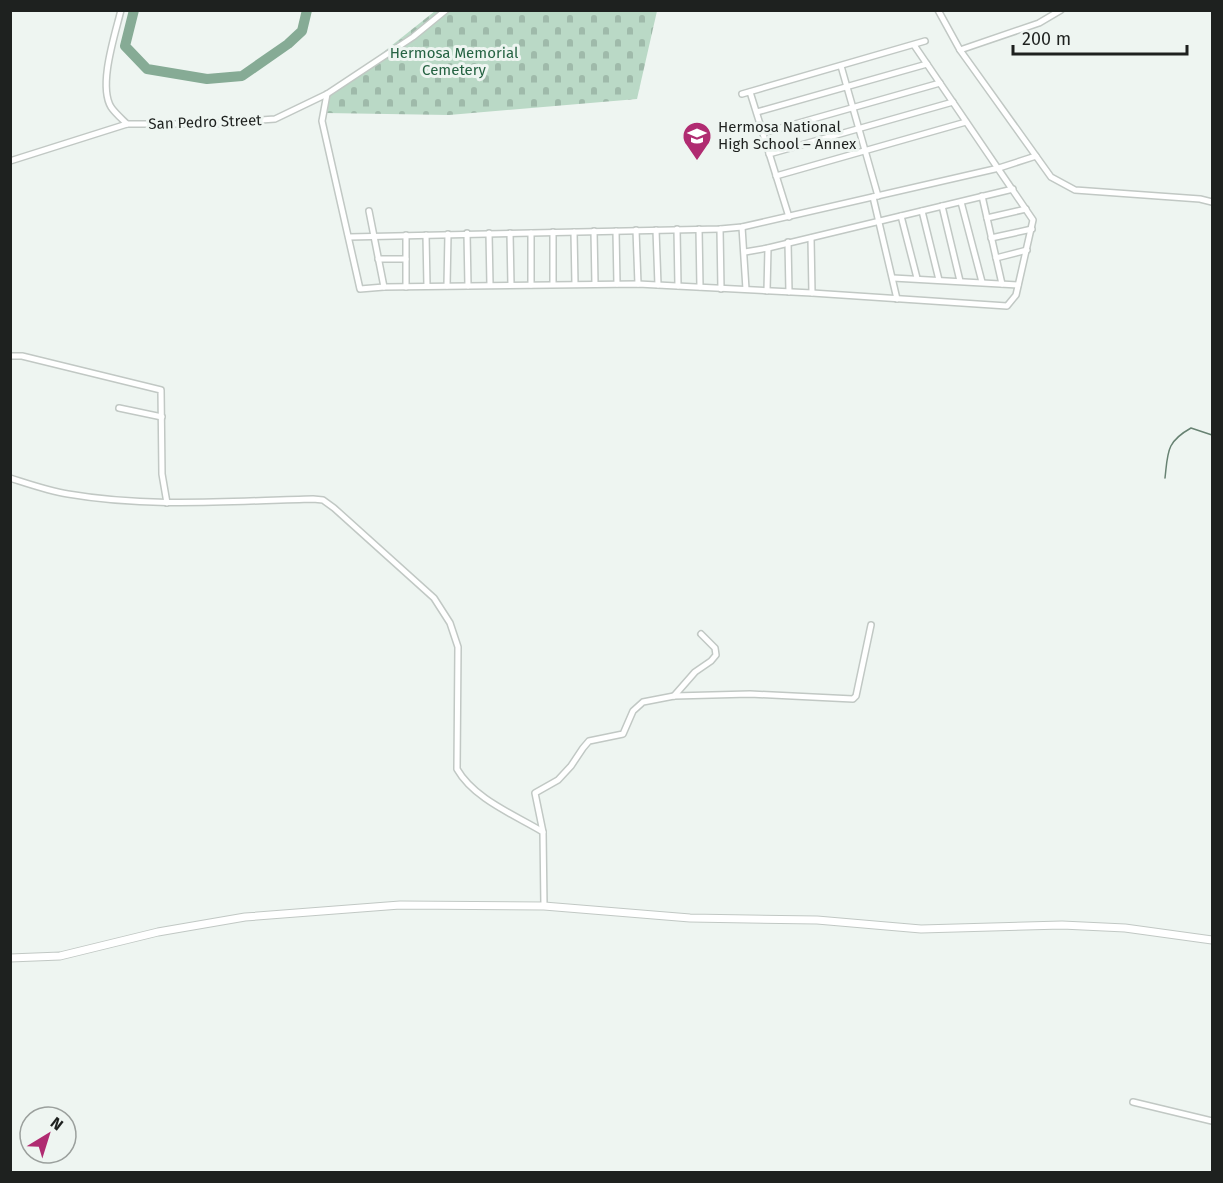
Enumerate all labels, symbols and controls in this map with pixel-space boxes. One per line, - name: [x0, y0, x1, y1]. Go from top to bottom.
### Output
- scale bar: [1013, 18, 1187, 56]
- text: 200 m: [1022, 28, 1071, 50]
- park label: Hermosa Memorial Cemetery: [390, 44, 519, 79]
- street label: San Pedro Street: [148, 111, 263, 133]
- place label: Hermosa National High School – Annex: [718, 118, 857, 153]
- school or university icon: Hermosa National High School – Annex: [681, 120, 713, 162]
- north arrow: [18, 1105, 78, 1165]
- text: N: [47, 1113, 67, 1134]

